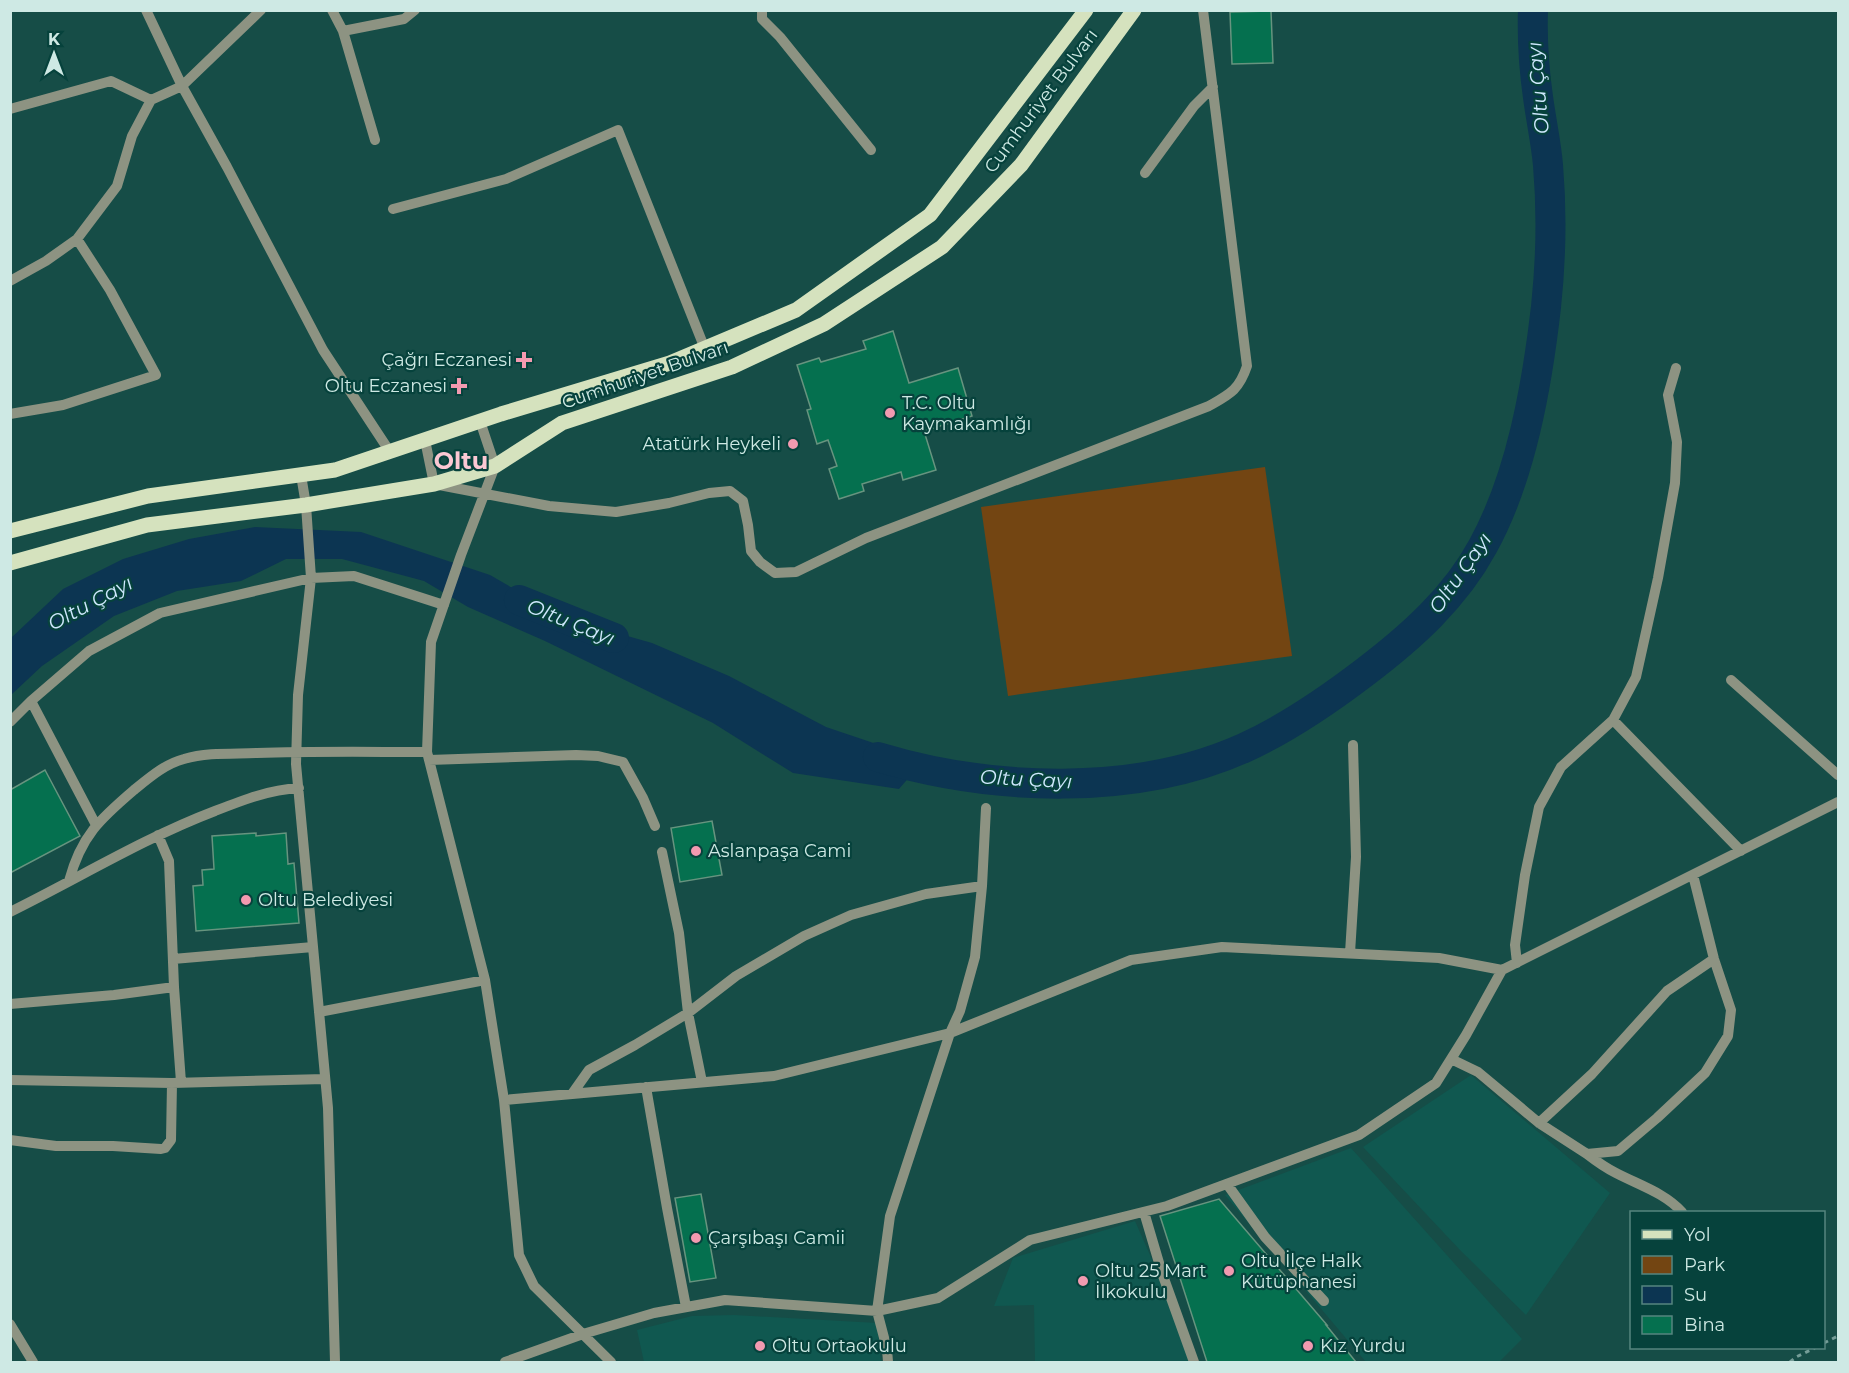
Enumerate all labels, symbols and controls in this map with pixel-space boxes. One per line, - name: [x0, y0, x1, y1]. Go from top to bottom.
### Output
- north arrow: [24, 24, 84, 84]
- street label: Cumhuriyet Bulvarı: [980, 25, 1102, 177]
- text: K: [48, 30, 61, 49]
- water label: Oltu Çayı: [1522, 41, 1554, 135]
- street label: Cumhuriyet Bulvarı: [559, 336, 731, 414]
- place label: Çağrı Eczanesi: [381, 349, 512, 371]
- marker: Çağrı Eczanesi: [517, 353, 531, 367]
- place label: Oltu Eczanesi: [325, 375, 447, 397]
- marker: Oltu Eczanesi: [452, 379, 466, 393]
- place label: T.C. Oltu Kaymakamlığı: [902, 392, 1031, 435]
- marker: T.C. Oltu Kaymakamlığı: [883, 406, 897, 420]
- place label: Atatürk Heykeli: [643, 433, 781, 455]
- marker: Atatürk Heykeli: [786, 437, 800, 451]
- district label: Oltu: [434, 446, 488, 475]
- water label: Oltu Çayı: [1424, 528, 1496, 618]
- water label: Oltu Çayı: [43, 571, 137, 635]
- water label: Oltu Çayı: [524, 594, 618, 650]
- water label: Oltu Çayı: [979, 765, 1073, 793]
- place label: Aslanpaşa Cami: [708, 840, 851, 862]
- marker: Aslanpaşa Cami: [689, 844, 703, 858]
- place label: Oltu Belediyesi: [258, 889, 393, 911]
- marker: Oltu Belediyesi: [239, 893, 253, 907]
- legend: [1630, 1211, 1825, 1349]
- text: Yol: [1684, 1224, 1710, 1246]
- place label: Çarşıbaşı Camii: [708, 1227, 845, 1249]
- marker: Çarşıbaşı Camii: [689, 1231, 703, 1245]
- place label: Oltu İlçe Halk Kütüphanesi: [1241, 1250, 1362, 1293]
- text: Park: [1684, 1254, 1725, 1276]
- place label: Oltu 25 Mart İlkokulu: [1095, 1260, 1207, 1303]
- marker: Oltu İlçe Halk Kütüphanesi: [1222, 1264, 1236, 1278]
- marker: Oltu 25 Mart İlkokulu: [1076, 1274, 1090, 1288]
- text: Su: [1684, 1284, 1707, 1306]
- text: Bina: [1684, 1314, 1725, 1336]
- place label: Oltu Ortaokulu: [772, 1335, 907, 1357]
- place label: Kız Yurdu: [1320, 1335, 1406, 1357]
- marker: Oltu Ortaokulu: [753, 1339, 767, 1353]
- marker: Kız Yurdu: [1301, 1339, 1315, 1353]

